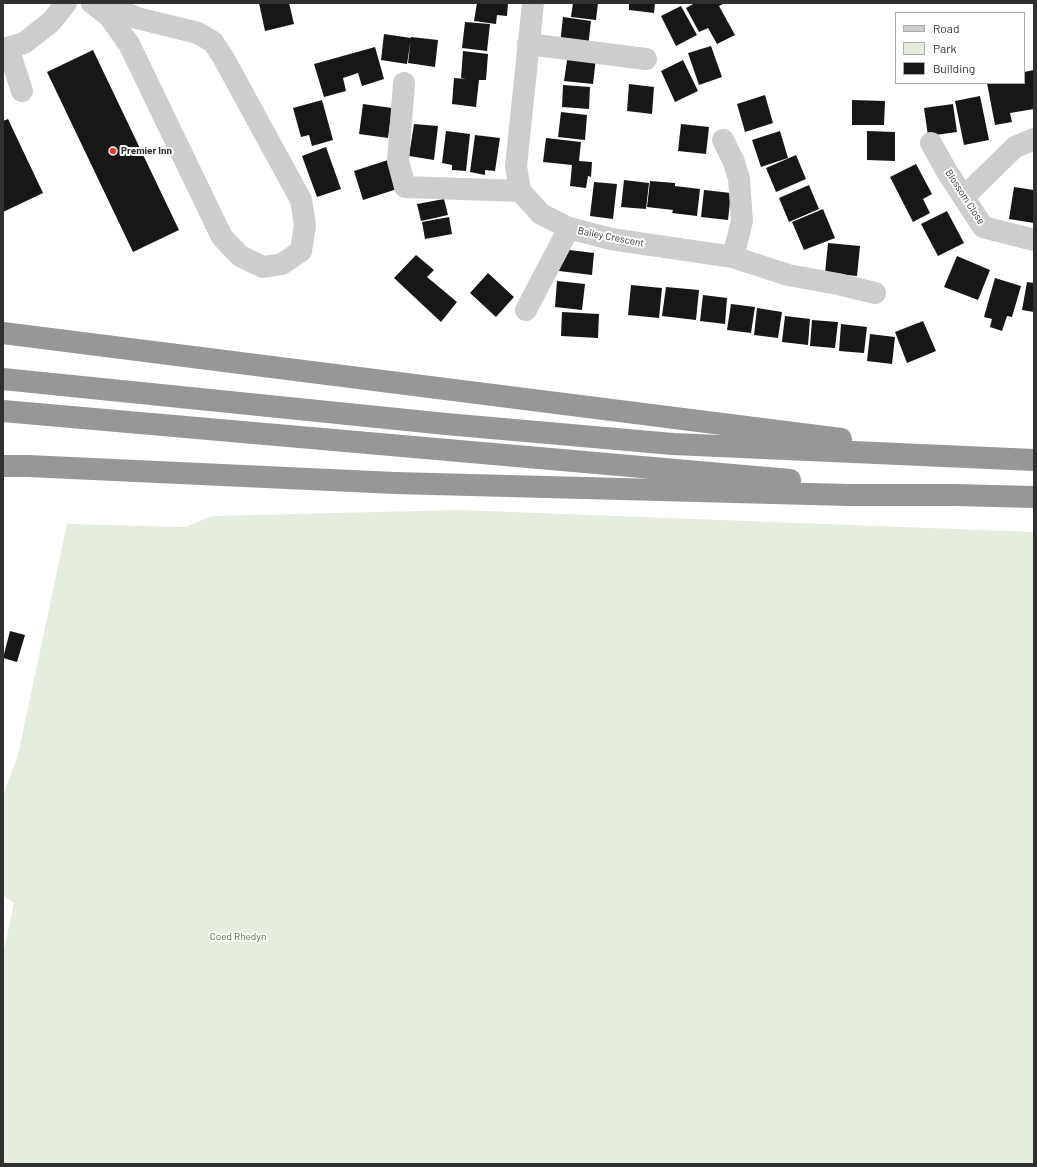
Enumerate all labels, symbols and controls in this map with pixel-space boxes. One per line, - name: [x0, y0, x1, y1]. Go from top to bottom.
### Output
- legend: [895, 12, 1025, 84]
- text: Road: [933, 21, 960, 35]
- text: Park: [933, 41, 957, 55]
- text: Building: [933, 61, 975, 75]
- place label: Premier Inn: [121, 145, 172, 157]
- marker: Premier Inn: [108, 146, 118, 156]
- street label: Blossom Close: [943, 167, 987, 227]
- street label: Bailey Crescent: [577, 225, 645, 249]
- park label: Coed Rhedyn: [210, 931, 266, 943]

